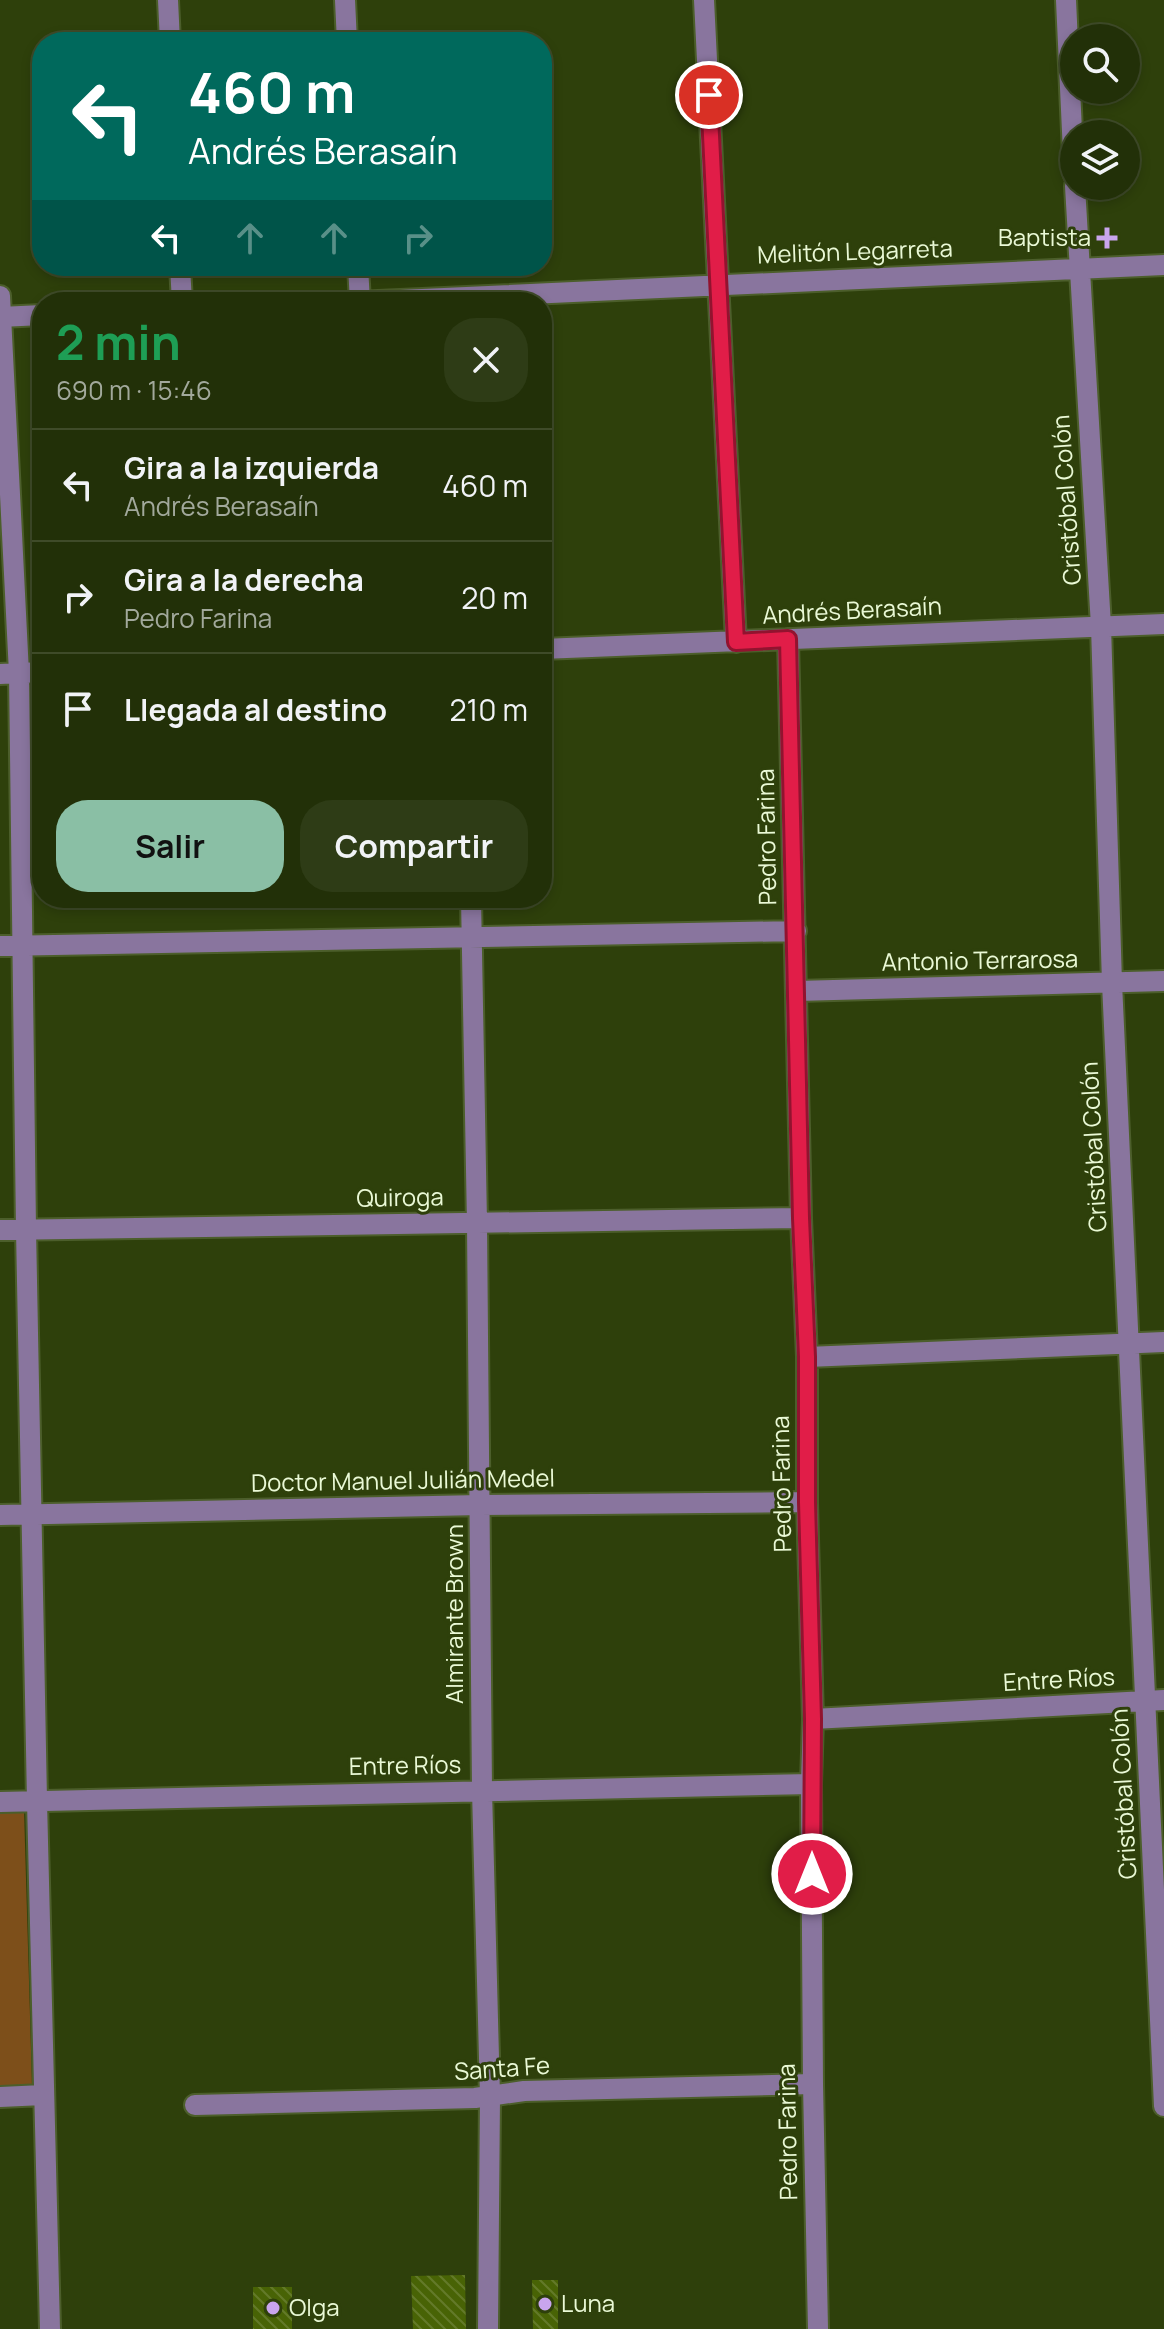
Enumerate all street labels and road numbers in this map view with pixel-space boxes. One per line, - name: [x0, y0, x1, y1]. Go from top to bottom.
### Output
- street label: Melitón Legarreta: [757, 231, 953, 270]
- street label: Cristóbal Colón: [1043, 414, 1088, 586]
- street label: Andrés Berasaín: [761, 588, 943, 631]
- street label: Pedro Farina: [748, 768, 783, 906]
- street label: Antonio Terrarosa: [881, 941, 1079, 978]
- street label: Cristóbal Colón: [1072, 1061, 1113, 1233]
- street label: Quiroga: [356, 1179, 444, 1214]
- street label: Pedro Farina: [763, 1415, 798, 1553]
- street label: Doctor Manuel Julián Medel: [251, 1460, 555, 1499]
- street label: Almirante Brown: [437, 1524, 470, 1704]
- street label: Entre Ríos: [1002, 1659, 1116, 1698]
- street label: Cristóbal Colón: [1102, 1708, 1143, 1880]
- street label: Entre Ríos: [349, 1747, 461, 1782]
- street label: Santa Fe: [453, 2048, 551, 2087]
- street label: Pedro Farina: [769, 2063, 804, 2201]

